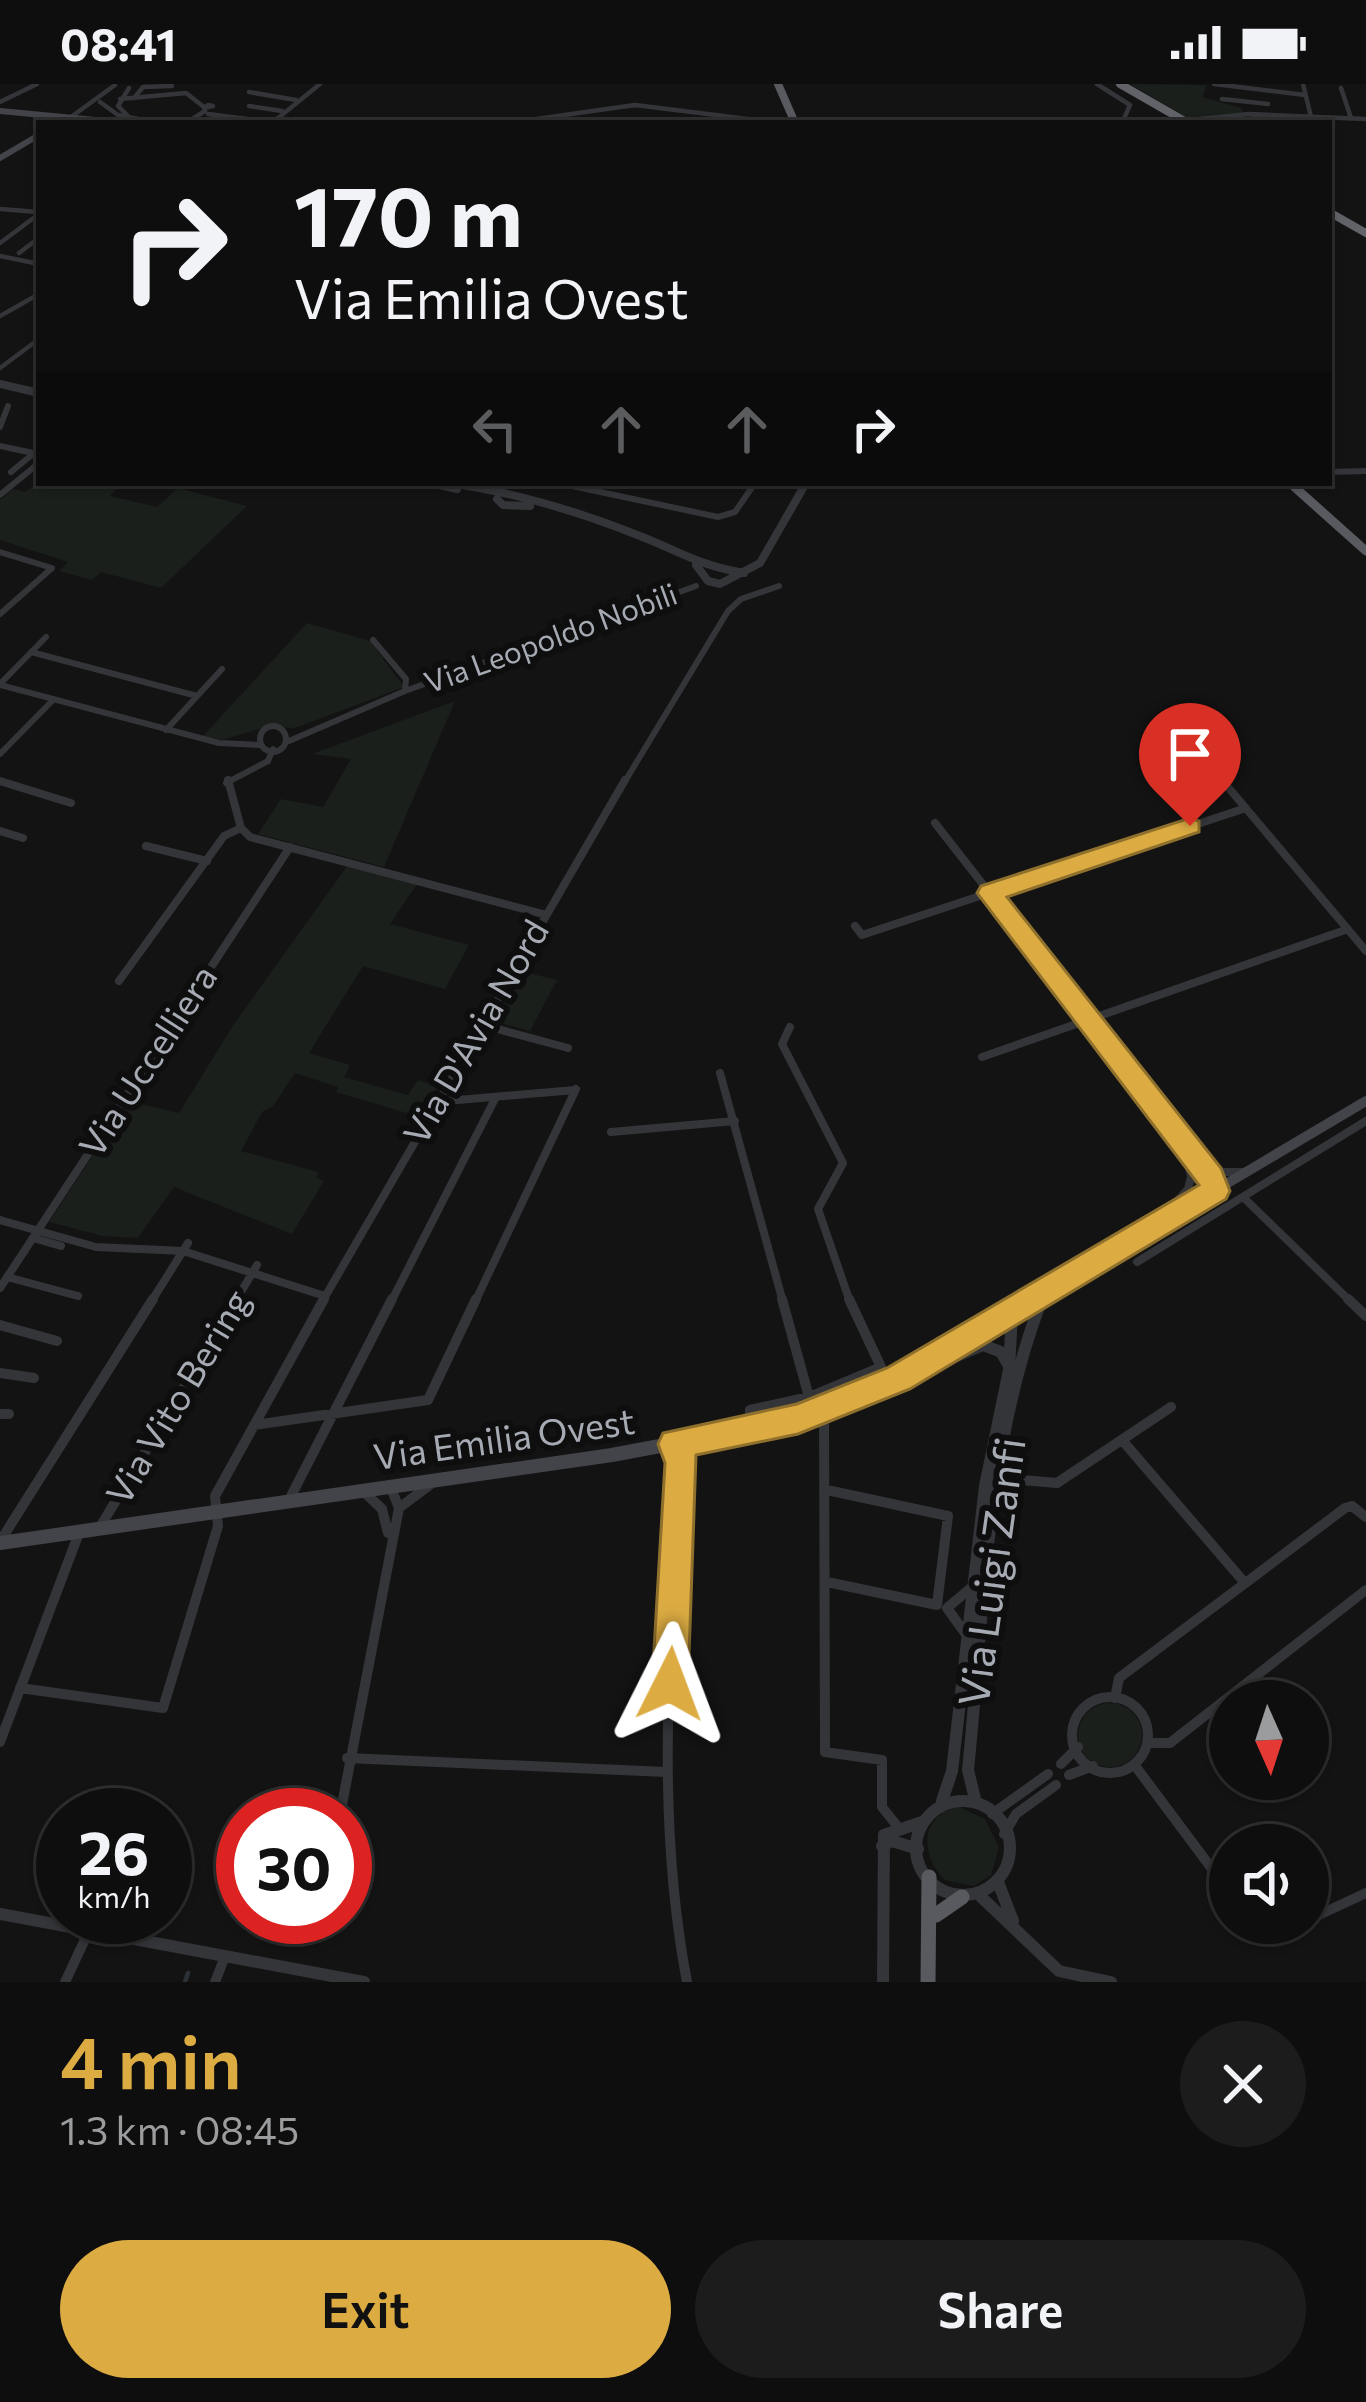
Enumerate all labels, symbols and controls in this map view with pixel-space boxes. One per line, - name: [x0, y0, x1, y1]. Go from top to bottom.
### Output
- text: 08:41: [60, 15, 176, 70]
- text: 170 m: [294, 162, 523, 264]
- icon: right: [96, 168, 252, 324]
- text: Via Emilia Ovest: [294, 264, 689, 330]
- icon: left: [462, 396, 528, 462]
- icon: ahead: [588, 396, 654, 462]
- icon: ahead: [714, 396, 780, 462]
- icon: right: [840, 396, 906, 462]
- street label: Via Leopoldo Nobili: [419, 574, 682, 700]
- pin: [1139, 703, 1241, 826]
- icon: arrive: [1157, 721, 1223, 787]
- street label: Via D'Avia Nord: [392, 911, 556, 1151]
- street label: Via Uccelliera: [68, 956, 225, 1164]
- street label: Via Vito Bering: [95, 1281, 258, 1511]
- street label: Via Emilia Ovest: [370, 1397, 637, 1477]
- street label: Via Luigi Zanfi: [945, 1434, 1035, 1710]
- position arrow: [607, 1621, 733, 1747]
- north arrow: [1209, 1680, 1329, 1800]
- map controls: [1209, 1680, 1329, 1944]
- speed limit sign: 30: [216, 1788, 372, 1944]
- text: 26: [79, 1814, 149, 1887]
- button: sound: [1209, 1824, 1329, 1944]
- text: km/h: [78, 1877, 150, 1914]
- text: 4 min: [60, 2016, 241, 2104]
- button: close: [1180, 2021, 1306, 2147]
- text: 1.3 km · 08:45: [60, 2105, 299, 2153]
- button: Exit: [60, 2240, 671, 2378]
- button: Share: [695, 2240, 1306, 2378]

